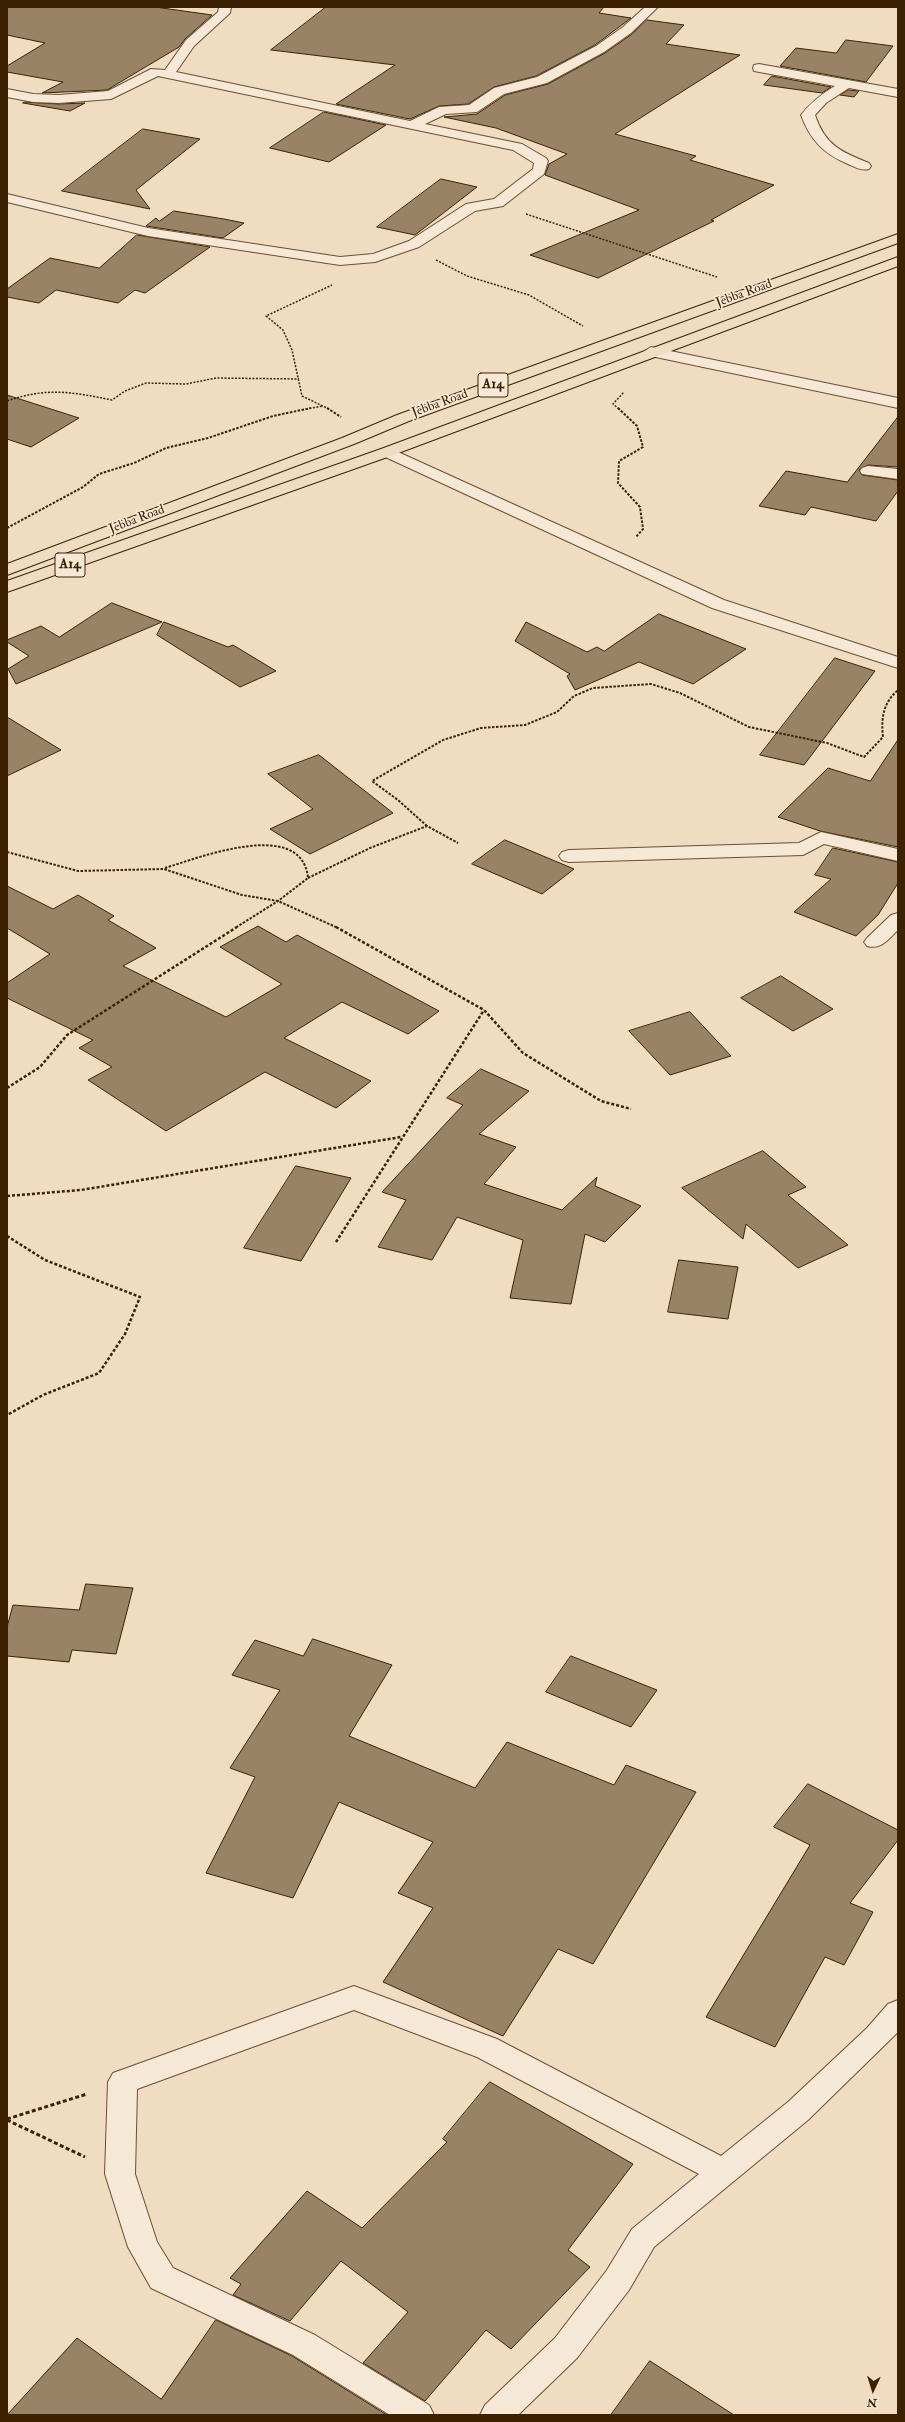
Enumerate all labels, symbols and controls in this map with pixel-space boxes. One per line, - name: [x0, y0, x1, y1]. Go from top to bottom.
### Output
- street label: Jebba Road: [714, 277, 774, 311]
- road number: A14: [478, 373, 508, 397]
- street label: Jebba Road: [410, 387, 470, 421]
- street label: Jebba Road: [107, 502, 167, 538]
- road number: A14: [55, 553, 85, 577]
- north arrow: [853, 2370, 893, 2410]
- text: N: [867, 2396, 878, 2409]

